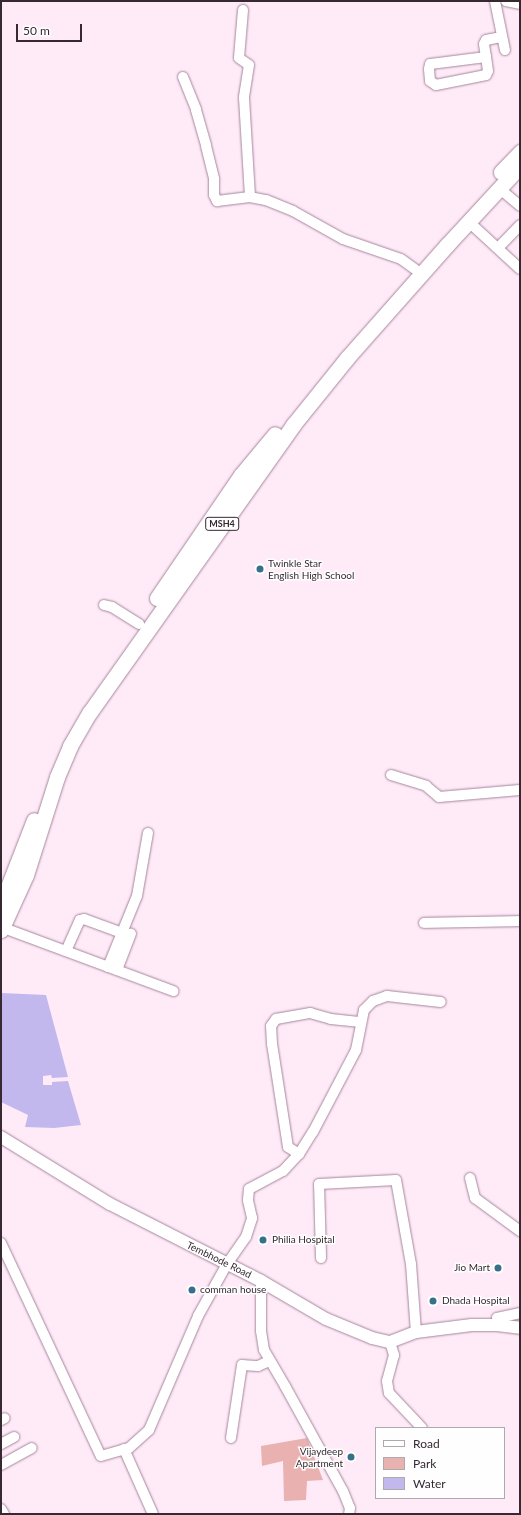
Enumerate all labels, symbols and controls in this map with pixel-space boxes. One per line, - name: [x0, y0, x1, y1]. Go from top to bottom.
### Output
- scale bar: [18, 16, 84, 42]
- text: 50 m: [23, 23, 50, 38]
- road number: MSH4: [205, 517, 239, 531]
- place label: Twinkle Star English High School: [268, 557, 354, 580]
- marker: Twinkle Star English High School: [255, 564, 265, 574]
- marker: Philia Hospital: [257, 1234, 269, 1246]
- place label: Philia Hospital: [272, 1234, 335, 1246]
- street label: Tembhode Road: [185, 1239, 253, 1281]
- place label: Jio Mart: [454, 1262, 490, 1274]
- marker: Jio Mart: [493, 1263, 503, 1273]
- place label: comman house: [200, 1284, 266, 1296]
- marker: comman house: [187, 1285, 197, 1295]
- marker: Dhada Hospital: [427, 1295, 439, 1307]
- place label: Dhada Hospital: [442, 1295, 510, 1307]
- legend: [375, 1427, 505, 1499]
- text: Road: [413, 1436, 440, 1451]
- place label: Vijaydeep Apartment: [296, 1445, 343, 1468]
- marker: Vijaydeep Apartment: [346, 1452, 356, 1462]
- text: Park: [413, 1456, 436, 1471]
- text: Water: [413, 1476, 446, 1491]

